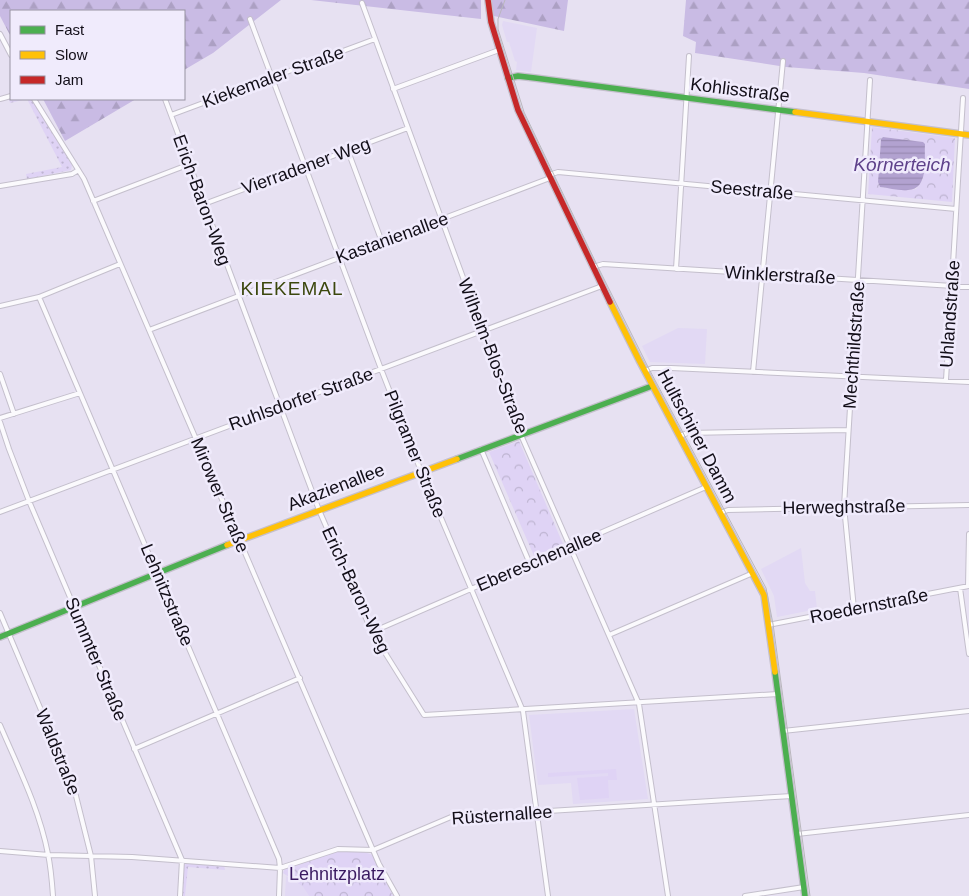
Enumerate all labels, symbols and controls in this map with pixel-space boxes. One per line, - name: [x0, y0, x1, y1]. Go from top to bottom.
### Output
- legend: [10, 10, 185, 100]
- text: Fast: [55, 21, 85, 38]
- street label: Kiekemaler Straße: [200, 42, 346, 112]
- text: Slow: [55, 46, 88, 63]
- text: Jam: [55, 71, 83, 88]
- street label: Kohlisstraße: [689, 74, 791, 106]
- street label: Erich-Baron-Weg: [169, 132, 235, 268]
- street label: Vierradener Weg: [239, 133, 373, 199]
- water label: Körnerteich: [853, 154, 951, 175]
- street label: Seestraße: [710, 176, 794, 204]
- street label: Kastanienallee: [333, 208, 451, 268]
- street label: Uhlandstraße: [936, 259, 964, 369]
- street label: Winklerstraße: [724, 262, 836, 288]
- street label: Wilhelm-Blos-Straße: [454, 275, 532, 437]
- district label: KIEKEMAL: [240, 278, 344, 299]
- street label: Mechthildstraße: [840, 280, 868, 410]
- street label: Ruhlsdorfer Straße: [226, 364, 376, 434]
- street label: Hultschiner Damm: [653, 366, 741, 506]
- street label: Pilgramer Straße: [380, 387, 450, 521]
- street label: Mirower Straße: [187, 434, 253, 556]
- street label: Akazienallee: [285, 459, 387, 515]
- street label: Herweghstraße: [782, 496, 906, 518]
- street label: Erich-Baron-Weg: [318, 523, 394, 657]
- street label: Ebereschenallee: [473, 525, 605, 595]
- street label: Lehnitzstraße: [136, 541, 198, 649]
- street label: Roedernstraße: [808, 585, 930, 627]
- street label: Summter Straße: [61, 594, 131, 724]
- street label: Waldstraße: [32, 706, 84, 798]
- street label: Rüsternallee: [451, 801, 553, 829]
- park label: Lehnitzplatz: [289, 864, 385, 884]

